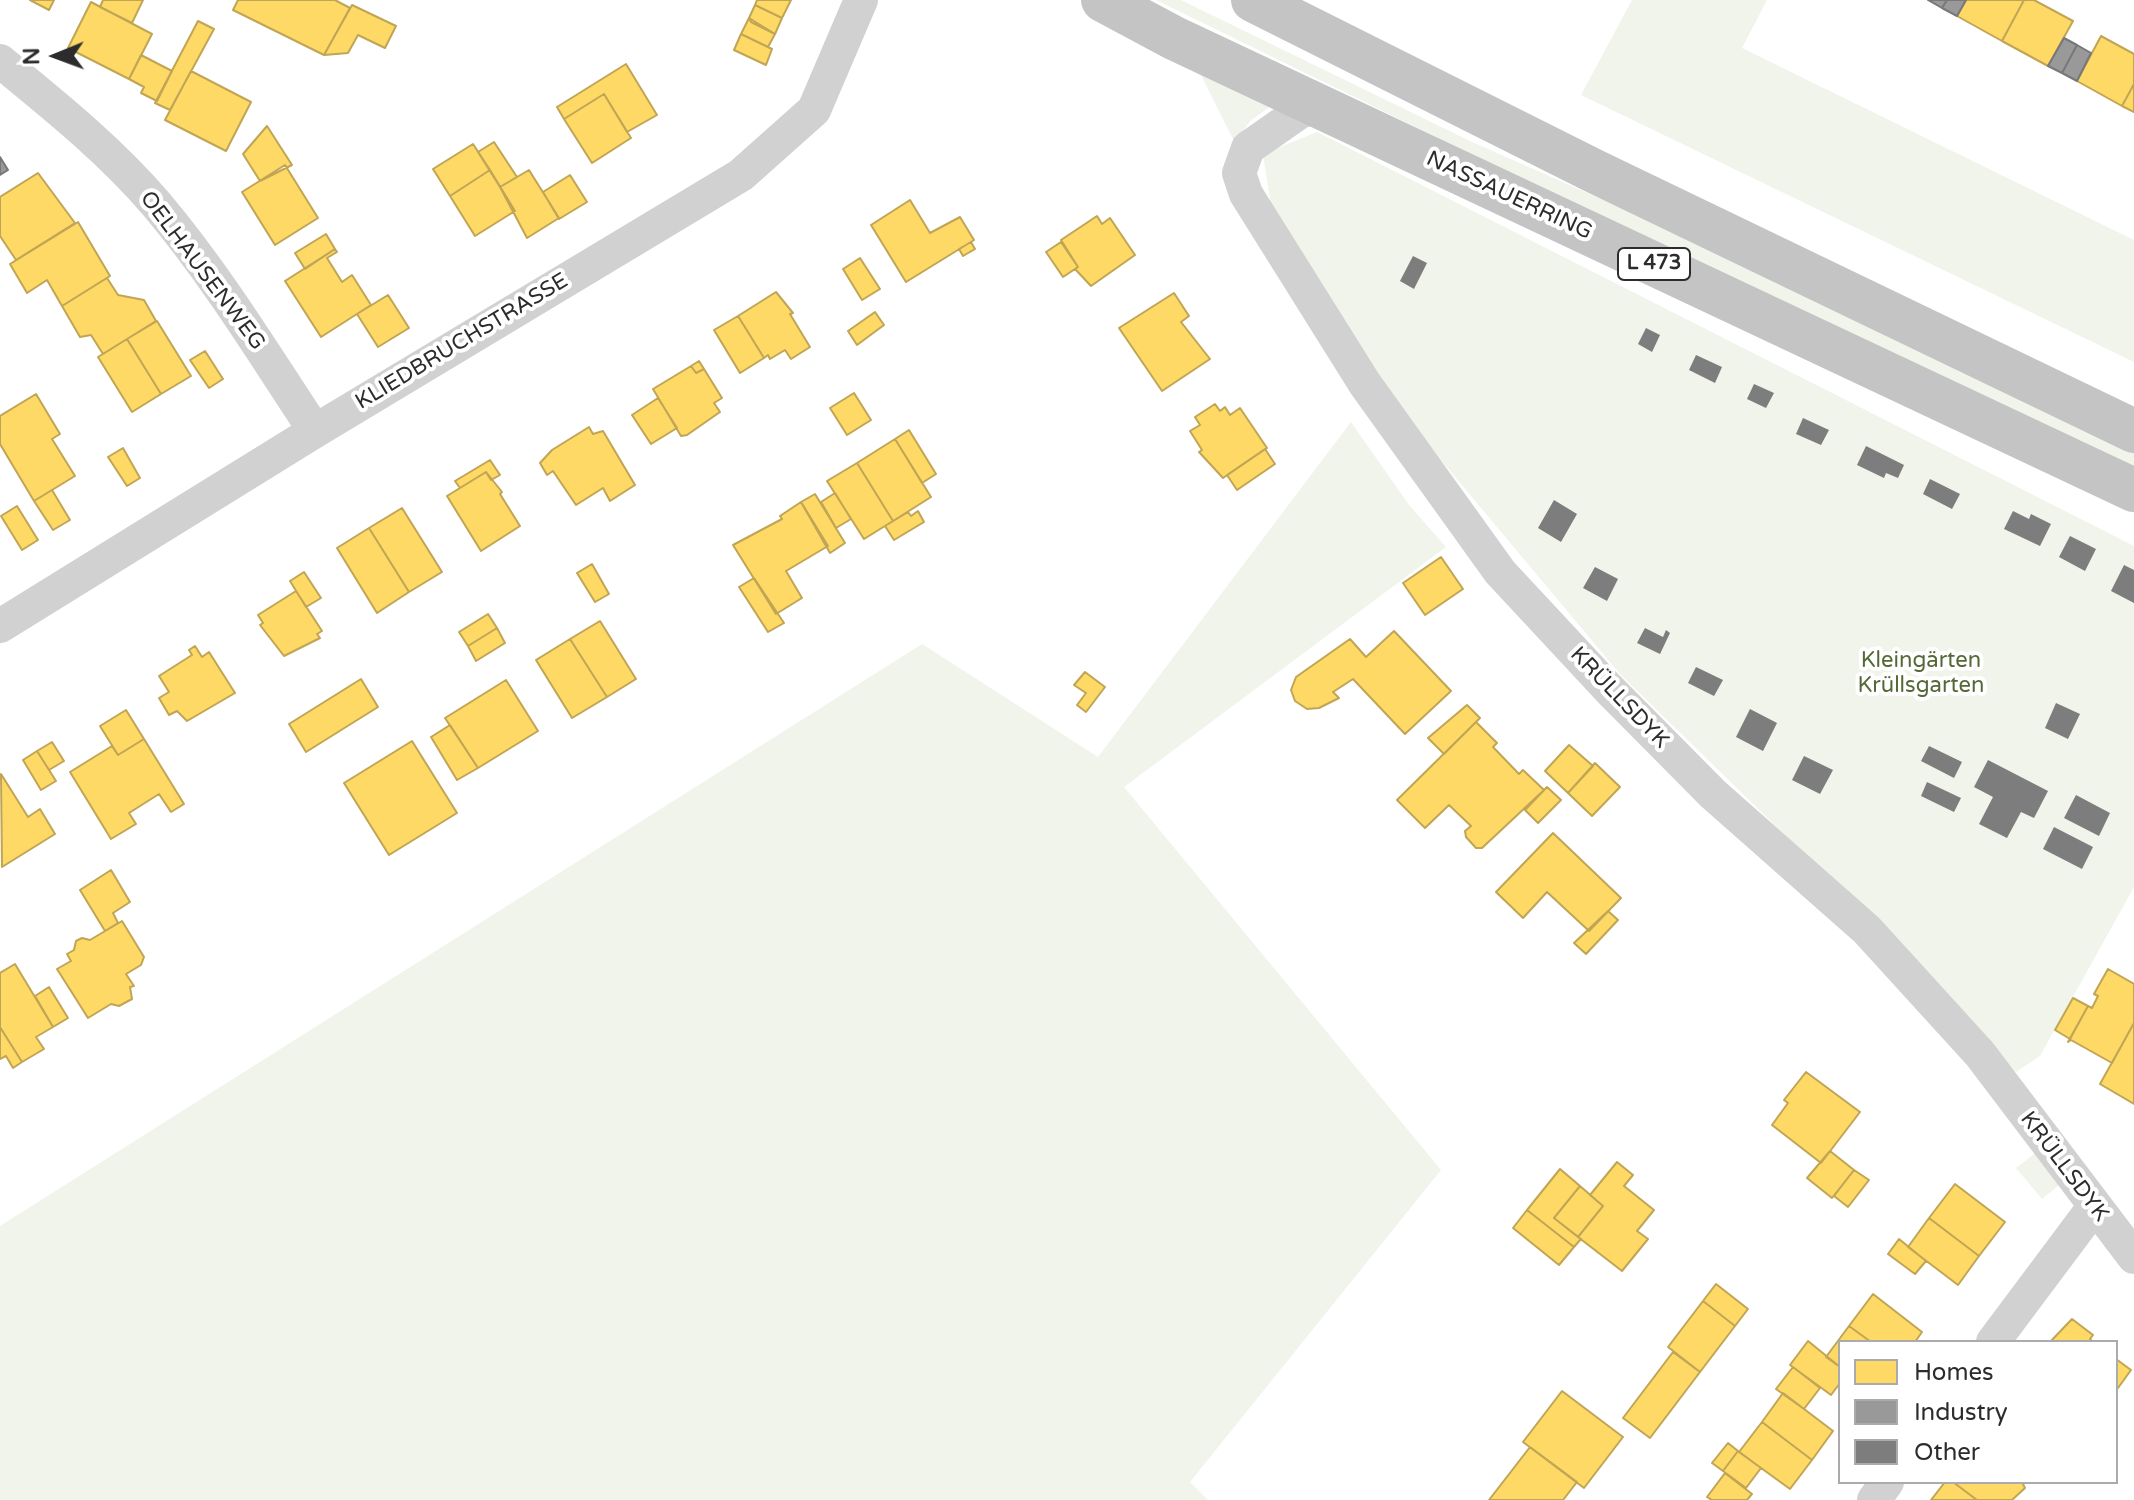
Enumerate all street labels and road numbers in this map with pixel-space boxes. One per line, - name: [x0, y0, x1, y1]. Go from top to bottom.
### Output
- street label: NASSAUERRING: [1422, 146, 1596, 246]
- street label: OELHAUSENWEG: [134, 186, 270, 356]
- road number: L 473: [1618, 248, 1690, 280]
- street label: KLIEDBRUCHSTRASSE: [351, 268, 573, 416]
- street label: KRÜLLSDYK: [1564, 642, 1674, 754]
- street label: KRÜLLSDYK: [2014, 1107, 2114, 1227]

